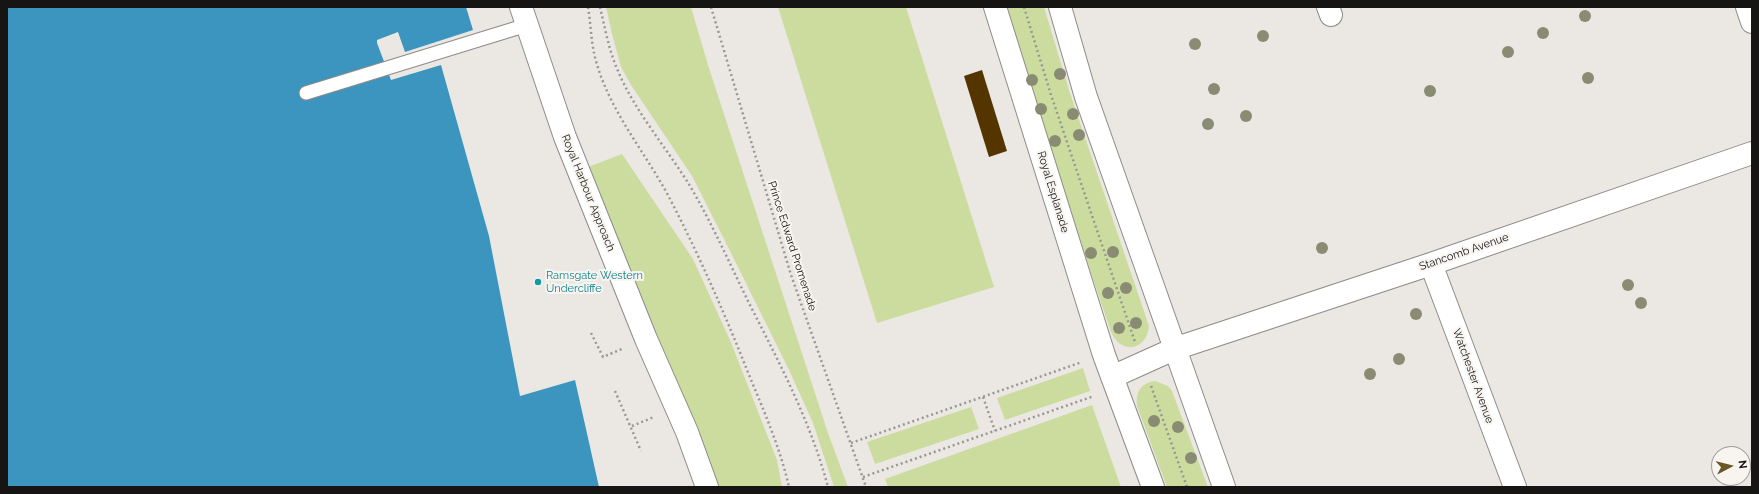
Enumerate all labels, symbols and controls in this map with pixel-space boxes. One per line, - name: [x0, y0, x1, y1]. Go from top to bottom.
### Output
- street label: Royal Harbour Approach: [558, 133, 618, 253]
- street label: Royal Esplanade: [1034, 150, 1072, 234]
- street label: Prince Edward Promenade: [765, 179, 819, 313]
- street label: Stancomb Avenue: [1418, 231, 1510, 273]
- place label: Ramsgate Western Undercliffe: [546, 269, 643, 295]
- marker: Ramsgate Western Undercliffe: [533, 277, 543, 287]
- street label: Watchester Avenue: [1450, 327, 1496, 425]
- north arrow: [1711, 446, 1751, 486]
- text: N: [1735, 460, 1749, 470]

